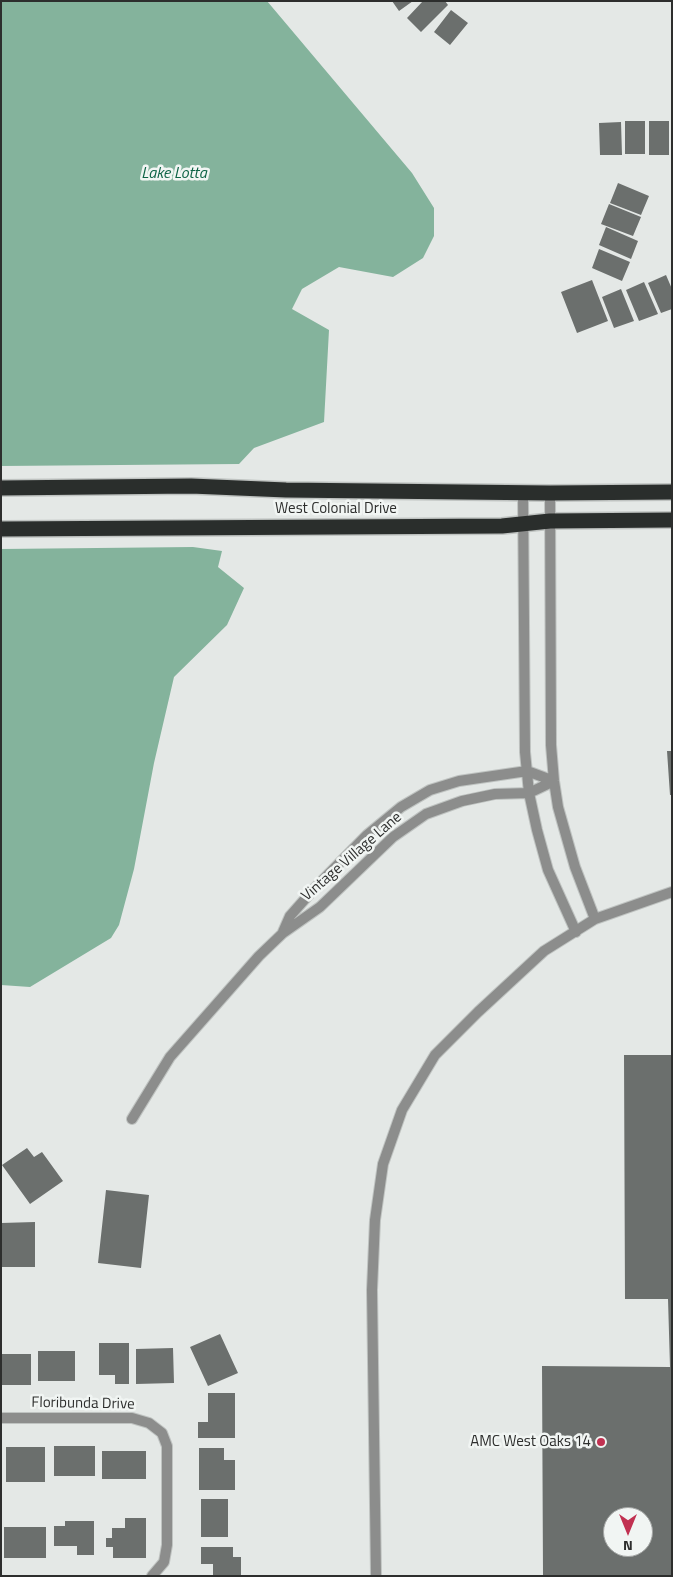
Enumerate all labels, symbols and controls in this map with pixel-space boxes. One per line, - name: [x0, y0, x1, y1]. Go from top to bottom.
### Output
- water label: Lake Lotta: [141, 164, 207, 184]
- street label: West Colonial Drive: [275, 500, 397, 518]
- street label: Vintage Village Lane: [298, 809, 406, 905]
- street label: Floribunda Drive: [31, 1394, 135, 1414]
- place label: AMC West Oaks 14: [470, 1433, 591, 1451]
- marker: AMC West Oaks 14: [595, 1436, 607, 1448]
- north arrow: [603, 1507, 653, 1557]
- text: N: [623, 1536, 633, 1557]

